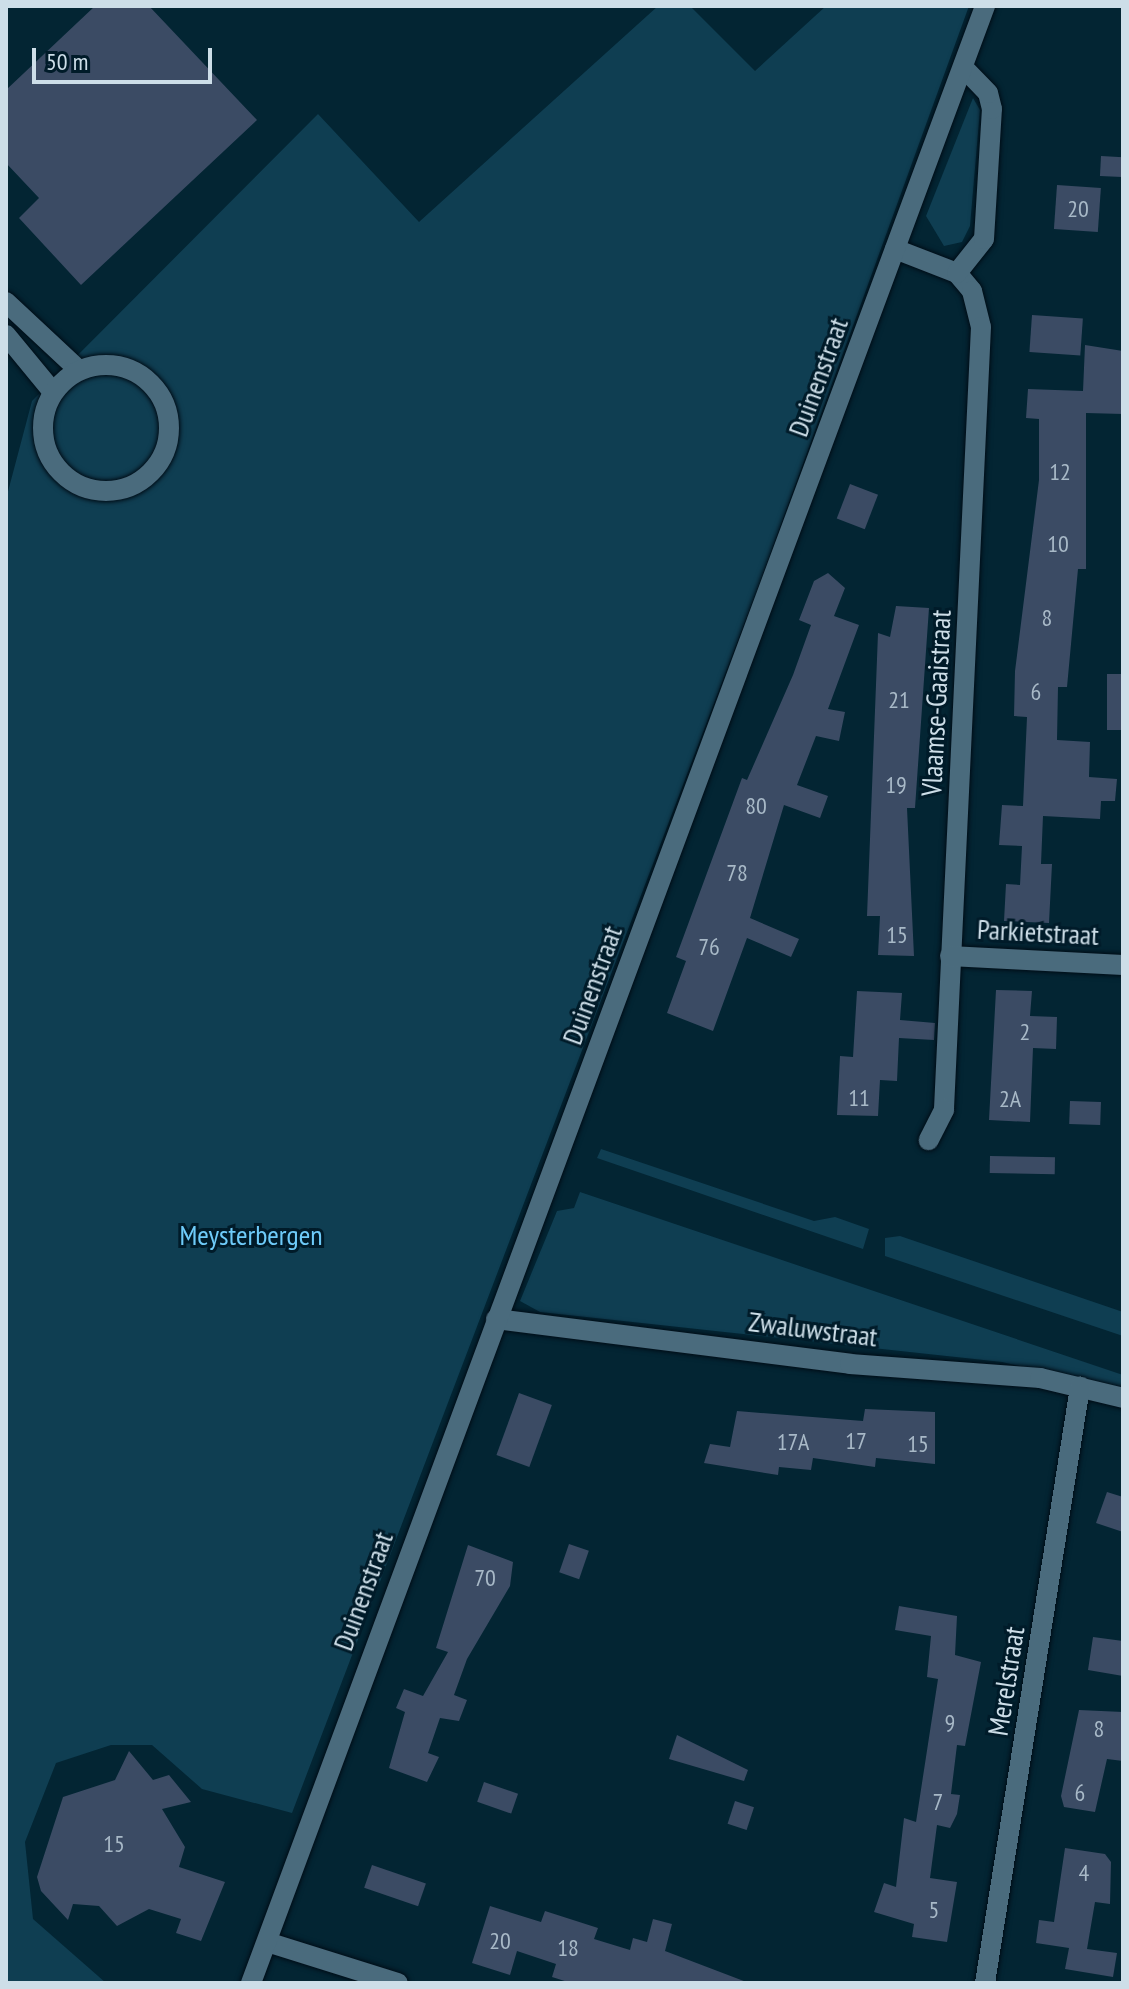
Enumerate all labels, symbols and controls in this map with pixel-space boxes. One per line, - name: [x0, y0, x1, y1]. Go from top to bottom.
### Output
- scale bar: [36, 32, 216, 82]
- text: 50 m: [46, 46, 88, 77]
- house number: 20: [1067, 195, 1089, 223]
- street label: Duinenstraat: [781, 313, 855, 441]
- house number: 12: [1049, 458, 1071, 486]
- house number: 10: [1047, 530, 1069, 558]
- house number: 8: [1042, 604, 1052, 632]
- street label: Vlaamse-Gaaistraat: [914, 609, 958, 797]
- house number: 6: [1031, 678, 1041, 706]
- house number: 21: [888, 686, 910, 714]
- house number: 19: [885, 771, 907, 799]
- house number: 80: [745, 792, 767, 820]
- house number: 78: [726, 859, 748, 887]
- street label: Parkietstraat: [976, 912, 1100, 952]
- street label: Duinenstraat: [555, 921, 629, 1049]
- house number: 15: [886, 921, 908, 949]
- house number: 76: [698, 933, 720, 961]
- house number: 2: [1020, 1018, 1030, 1046]
- house number: 11: [848, 1084, 870, 1112]
- house number: 2A: [999, 1085, 1021, 1113]
- park label: Meysterbergen: [180, 1218, 322, 1252]
- street label: Zwaluwstraat: [747, 1304, 879, 1354]
- house number: 17: [845, 1427, 867, 1455]
- house number: 17A: [777, 1428, 809, 1456]
- house number: 15: [907, 1430, 929, 1458]
- street label: Duinenstraat: [326, 1527, 400, 1655]
- house number: 70: [474, 1564, 496, 1592]
- street label: Merelstraat: [981, 1624, 1031, 1738]
- house number: 9: [945, 1709, 955, 1737]
- house number: 8: [1094, 1715, 1104, 1743]
- house number: 6: [1075, 1779, 1085, 1807]
- house number: 7: [933, 1788, 943, 1816]
- house number: 15: [103, 1830, 125, 1858]
- house number: 4: [1079, 1859, 1089, 1887]
- house number: 5: [929, 1896, 939, 1924]
- house number: 20: [489, 1927, 511, 1955]
- house number: 18: [557, 1934, 579, 1962]

